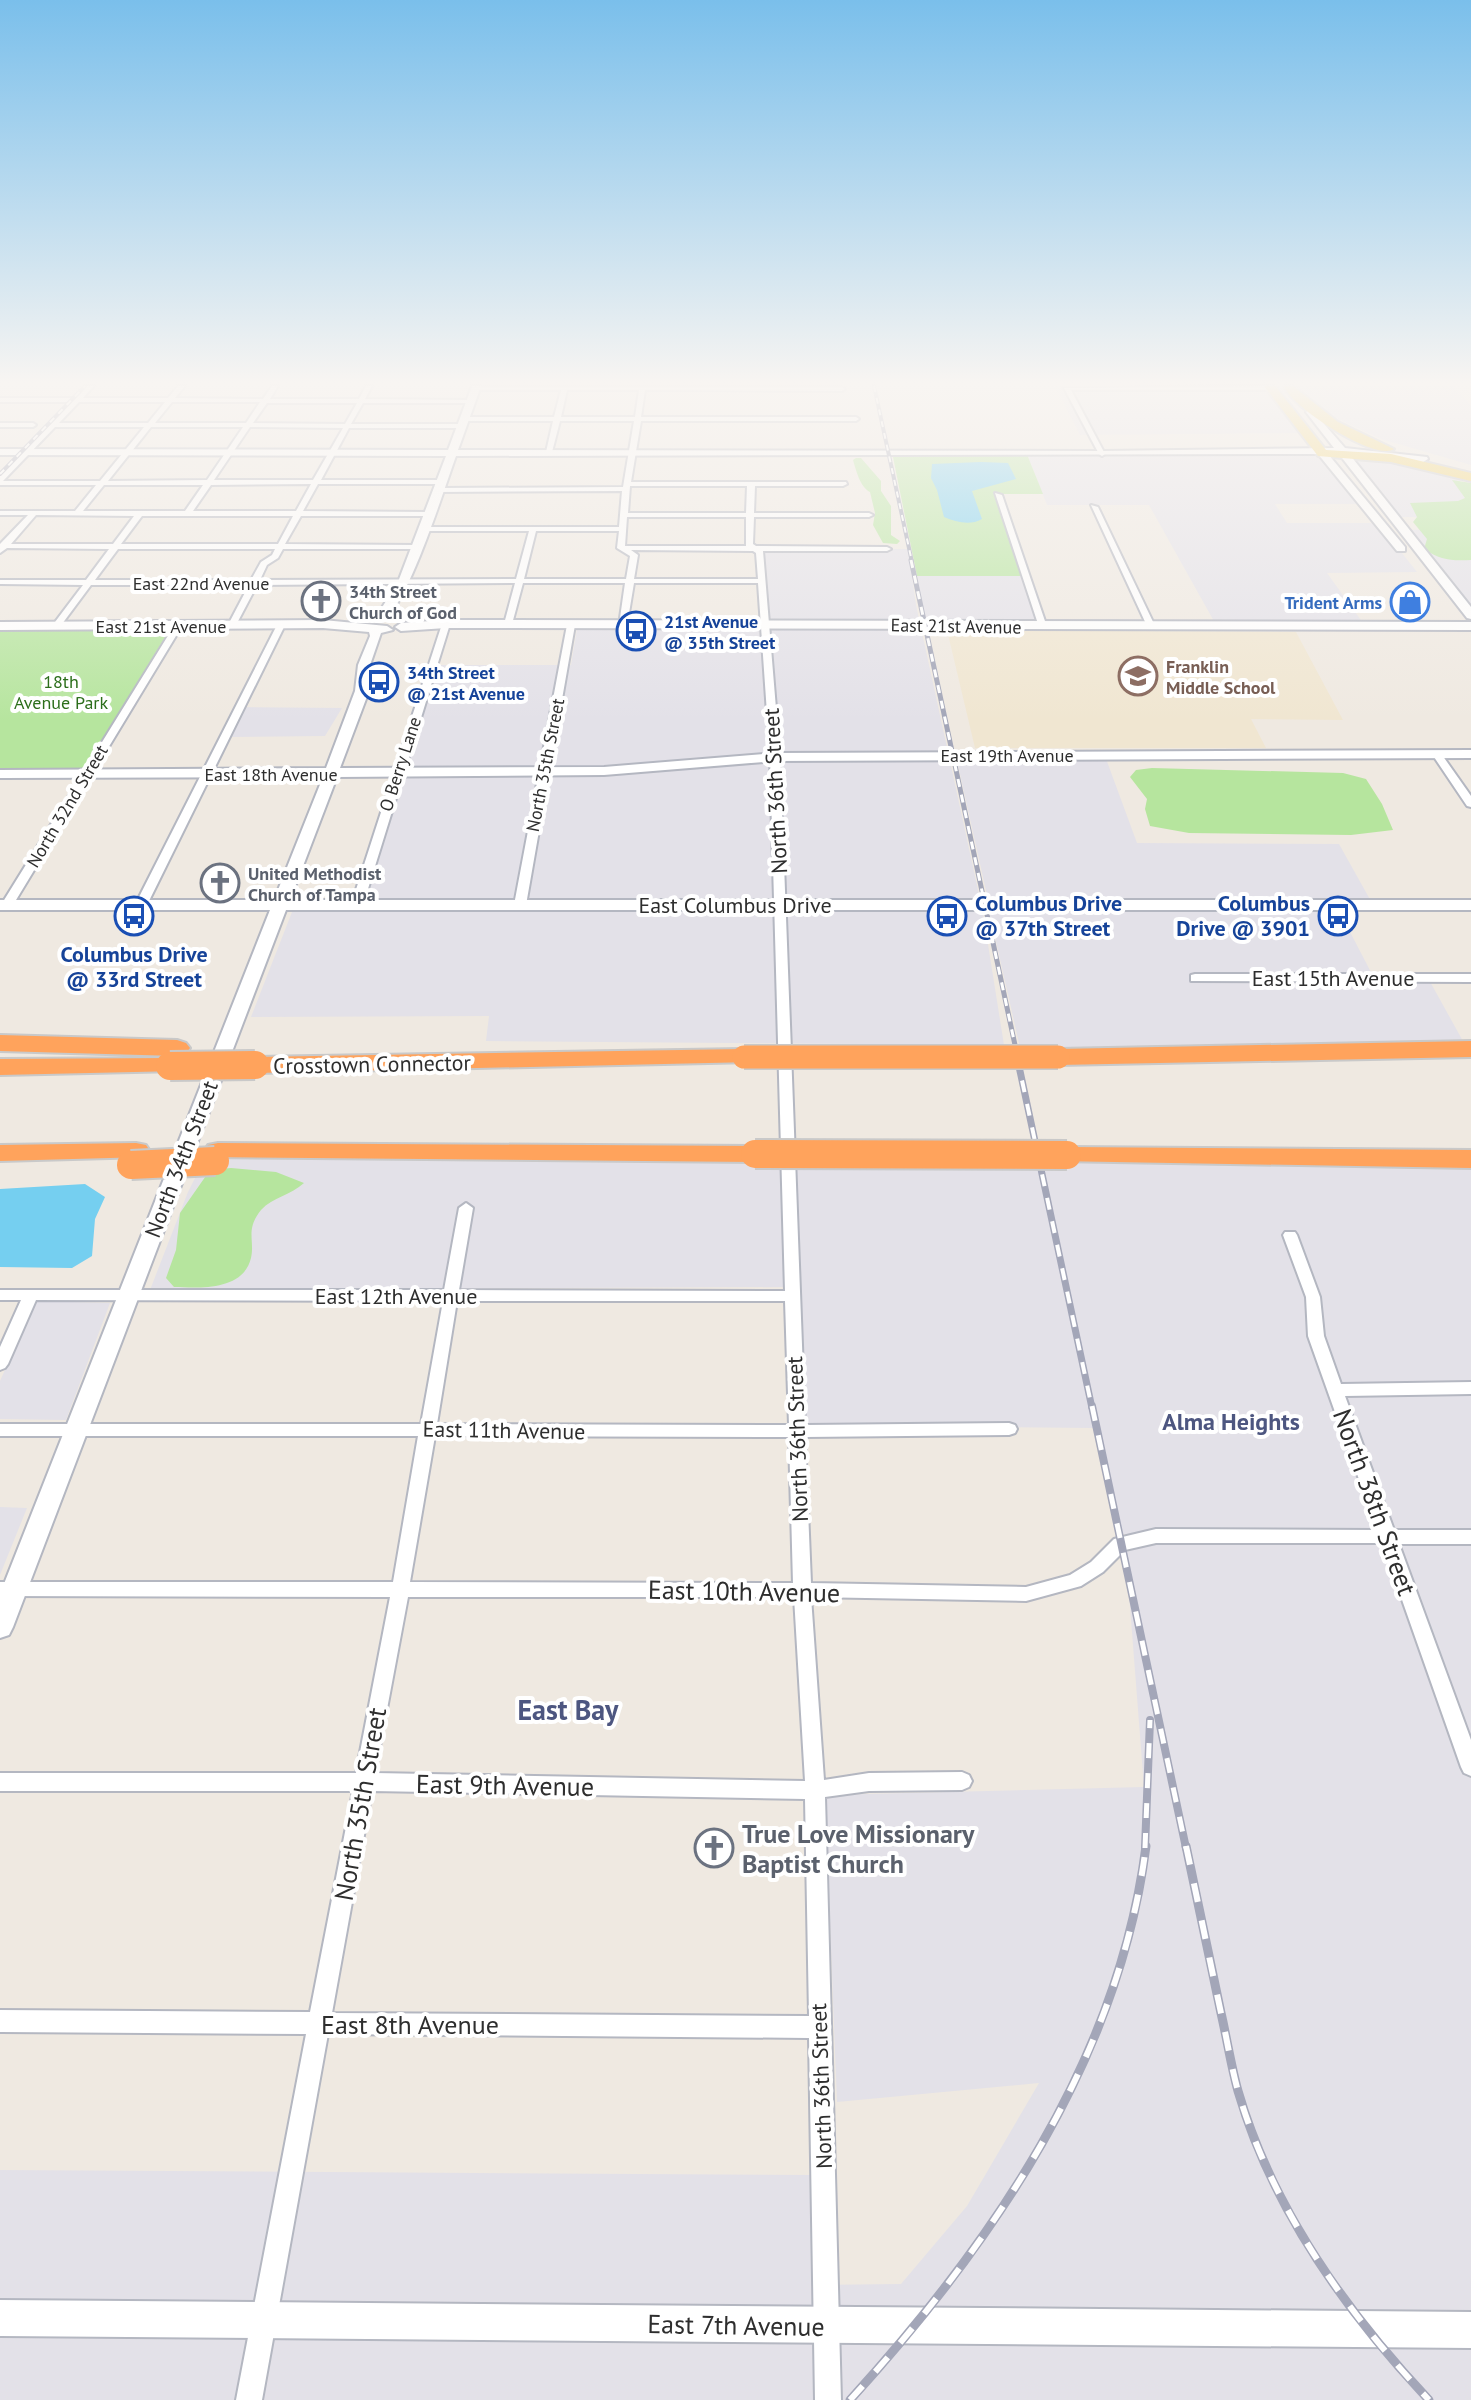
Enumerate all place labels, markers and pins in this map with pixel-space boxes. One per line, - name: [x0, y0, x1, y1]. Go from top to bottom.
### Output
- church icon: 34th Street Church of God: [300, 580, 342, 622]
- place label: 34th Street Church of God: [349, 580, 457, 624]
- shop icon: Trident Arms: [1389, 581, 1431, 623]
- place label: Trident Arms: [1284, 591, 1382, 614]
- bus stop icon: 21st Avenue @ 35th Street: [615, 610, 657, 652]
- place label: 21st Avenue @ 35th Street: [664, 610, 776, 654]
- school or university icon: Franklin Middle School: [1117, 655, 1159, 697]
- place label: Franklin Middle School: [1166, 655, 1276, 699]
- bus stop icon: 34th Street @ 21st Avenue: [358, 661, 400, 703]
- place label: 34th Street @ 21st Avenue: [407, 661, 525, 705]
- church icon: United Methodist Church of Tampa: [199, 862, 241, 904]
- place label: United Methodist Church of Tampa: [248, 862, 382, 906]
- place label: Columbus Drive @ 37th Street: [975, 889, 1122, 942]
- place label: Columbus Drive @ 3901: [1176, 889, 1310, 942]
- bus stop icon: Columbus Drive @ 33rd Street: [113, 895, 155, 937]
- bus stop icon: Columbus Drive @ 37th Street: [926, 895, 968, 937]
- bus stop icon: Columbus Drive @ 3901: [1317, 895, 1359, 937]
- place label: Columbus Drive @ 33rd Street: [60, 940, 208, 993]
- place label: True Love Missionary Baptist Church: [742, 1817, 975, 1880]
- church icon: True Love Missionary Baptist Church: [693, 1827, 735, 1869]

